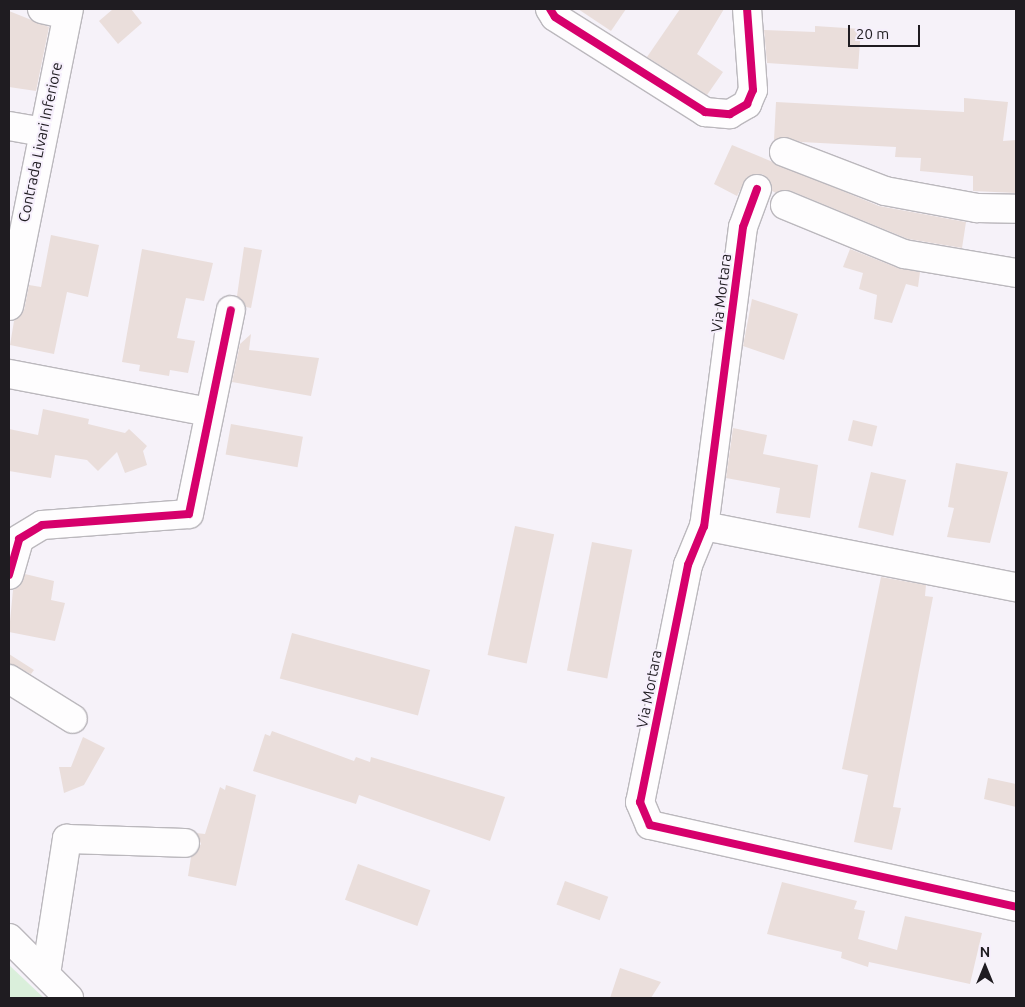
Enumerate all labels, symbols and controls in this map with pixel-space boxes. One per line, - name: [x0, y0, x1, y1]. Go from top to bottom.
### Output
- scale bar: [850, 15, 922, 47]
- text: 20 m: [856, 25, 889, 42]
- street label: Contrada Livari Inferiore: [14, 60, 66, 224]
- street label: Via Mortara: [707, 253, 735, 333]
- street label: Via Mortara: [633, 648, 665, 730]
- north arrow: [960, 942, 1010, 992]
- text: N: [980, 944, 990, 960]

